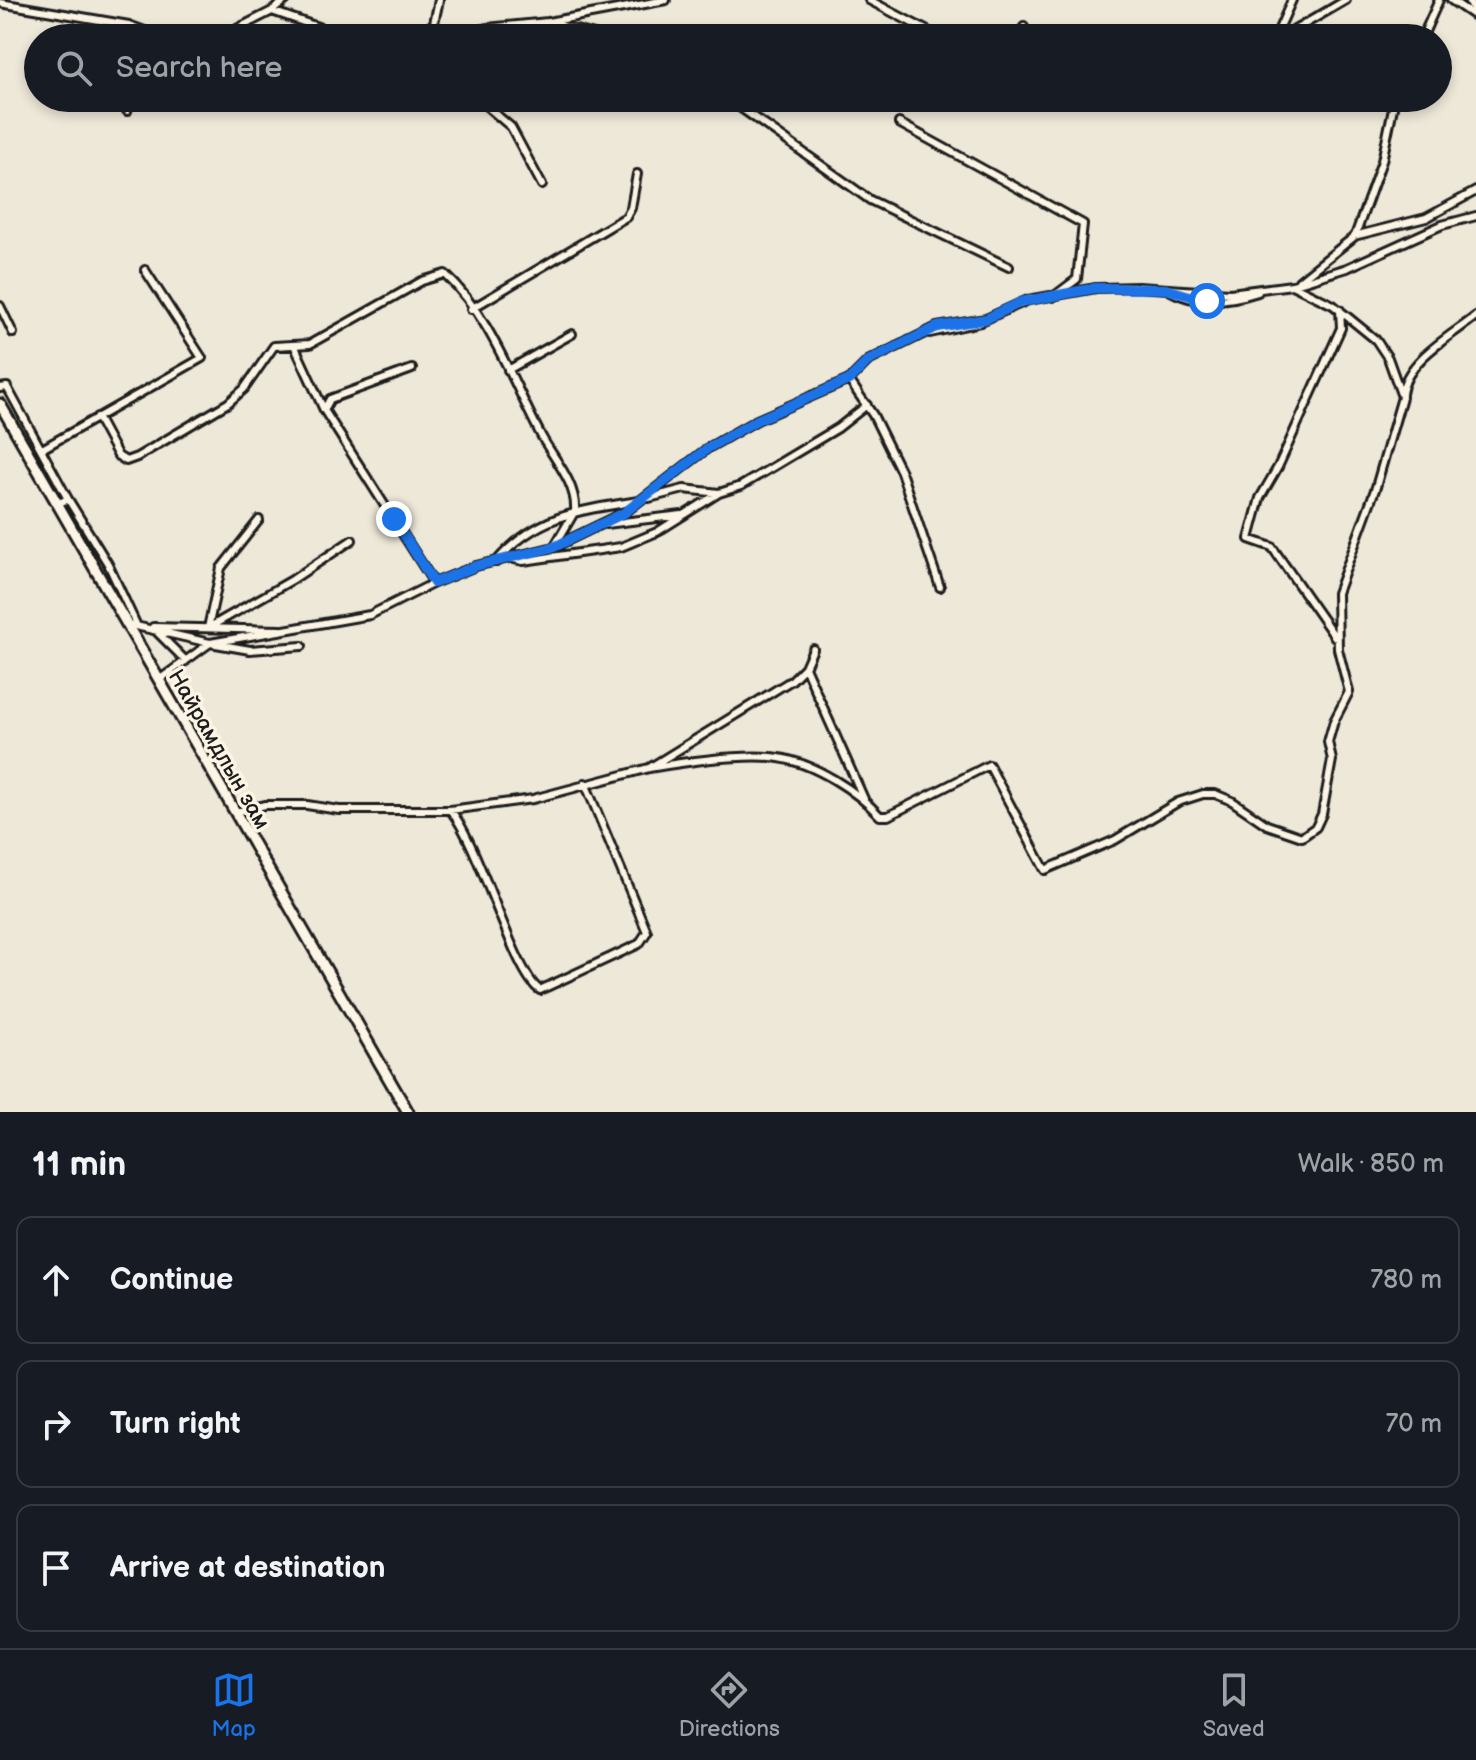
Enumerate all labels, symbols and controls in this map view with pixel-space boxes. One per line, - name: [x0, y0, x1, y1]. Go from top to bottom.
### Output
- search box: [24, 24, 1452, 112]
- icon: search: [52, 46, 96, 90]
- text: Search here: [116, 50, 282, 86]
- route start: [1189, 283, 1225, 319]
- route end: [376, 501, 412, 537]
- street label: Найрамдлын зам: [162, 665, 275, 834]
- text: 11 min: [32, 1144, 126, 1185]
- text: Walk · 850 m: [1298, 1149, 1444, 1180]
- icon: ahead: [34, 1258, 78, 1302]
- text: Continue: [110, 1262, 233, 1298]
- text: 780 m: [1370, 1265, 1442, 1296]
- icon: right: [34, 1402, 78, 1446]
- text: Turn right: [110, 1406, 241, 1442]
- text: 70 m: [1385, 1409, 1442, 1440]
- icon: arrive: [34, 1546, 78, 1590]
- text: Arrive at destination: [110, 1550, 386, 1586]
- tab: Map: [211, 1668, 256, 1743]
- tab: Directions: [679, 1668, 780, 1743]
- tab: Saved: [1203, 1668, 1265, 1743]

